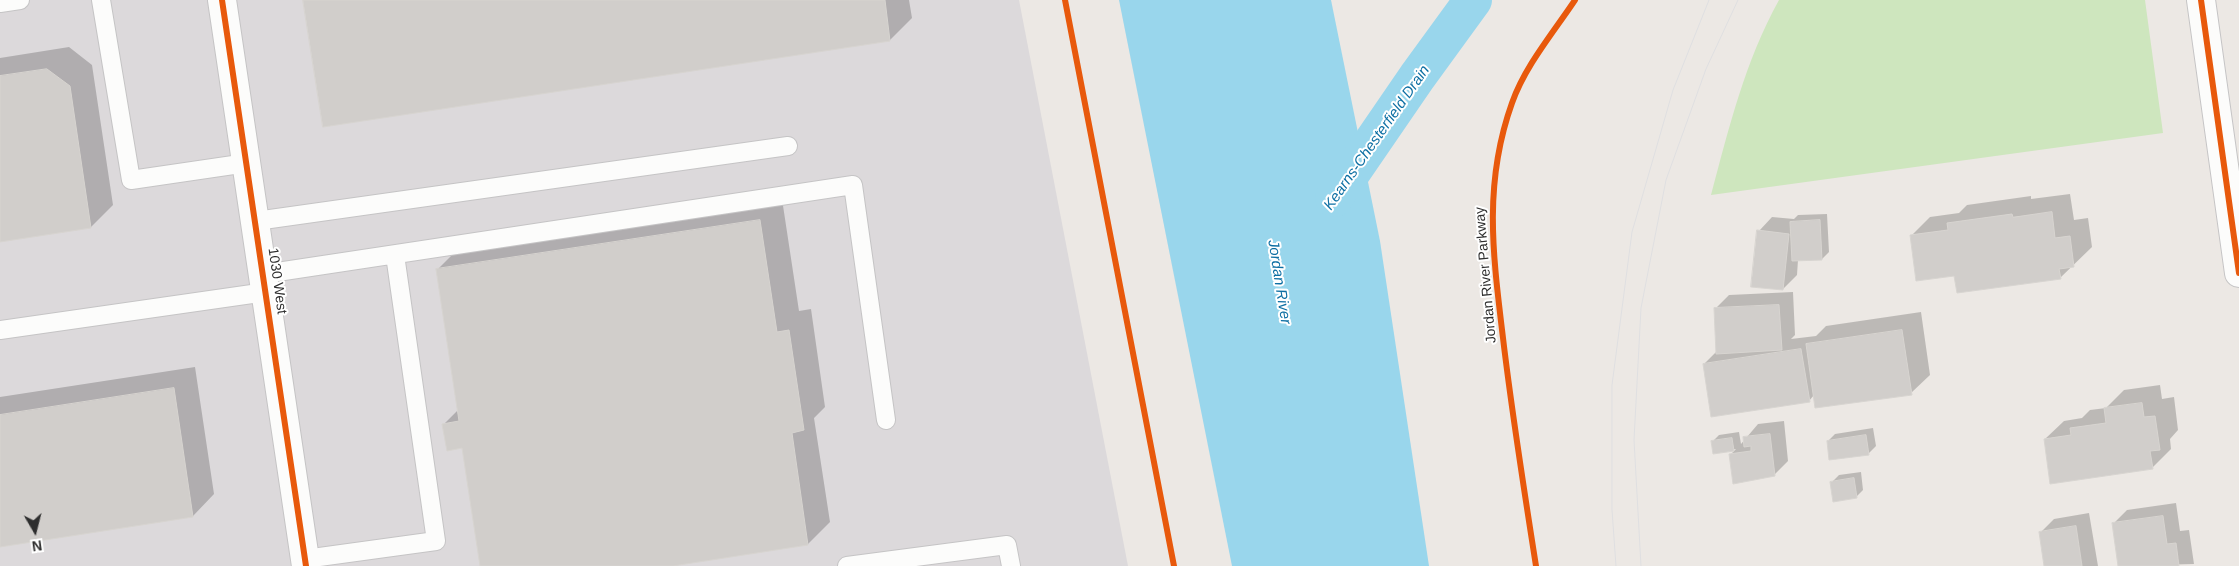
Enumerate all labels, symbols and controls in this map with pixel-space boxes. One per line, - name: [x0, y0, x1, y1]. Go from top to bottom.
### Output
- water label: Kearns-Chesterfield Drain: [1320, 62, 1434, 214]
- street label: Jordan River Parkway: [1472, 206, 1500, 344]
- water label: Jordan River: [1263, 239, 1295, 325]
- street label: 1030 West: [264, 247, 290, 315]
- north arrow: [10, 506, 60, 556]
- text: N: [31, 537, 43, 554]

